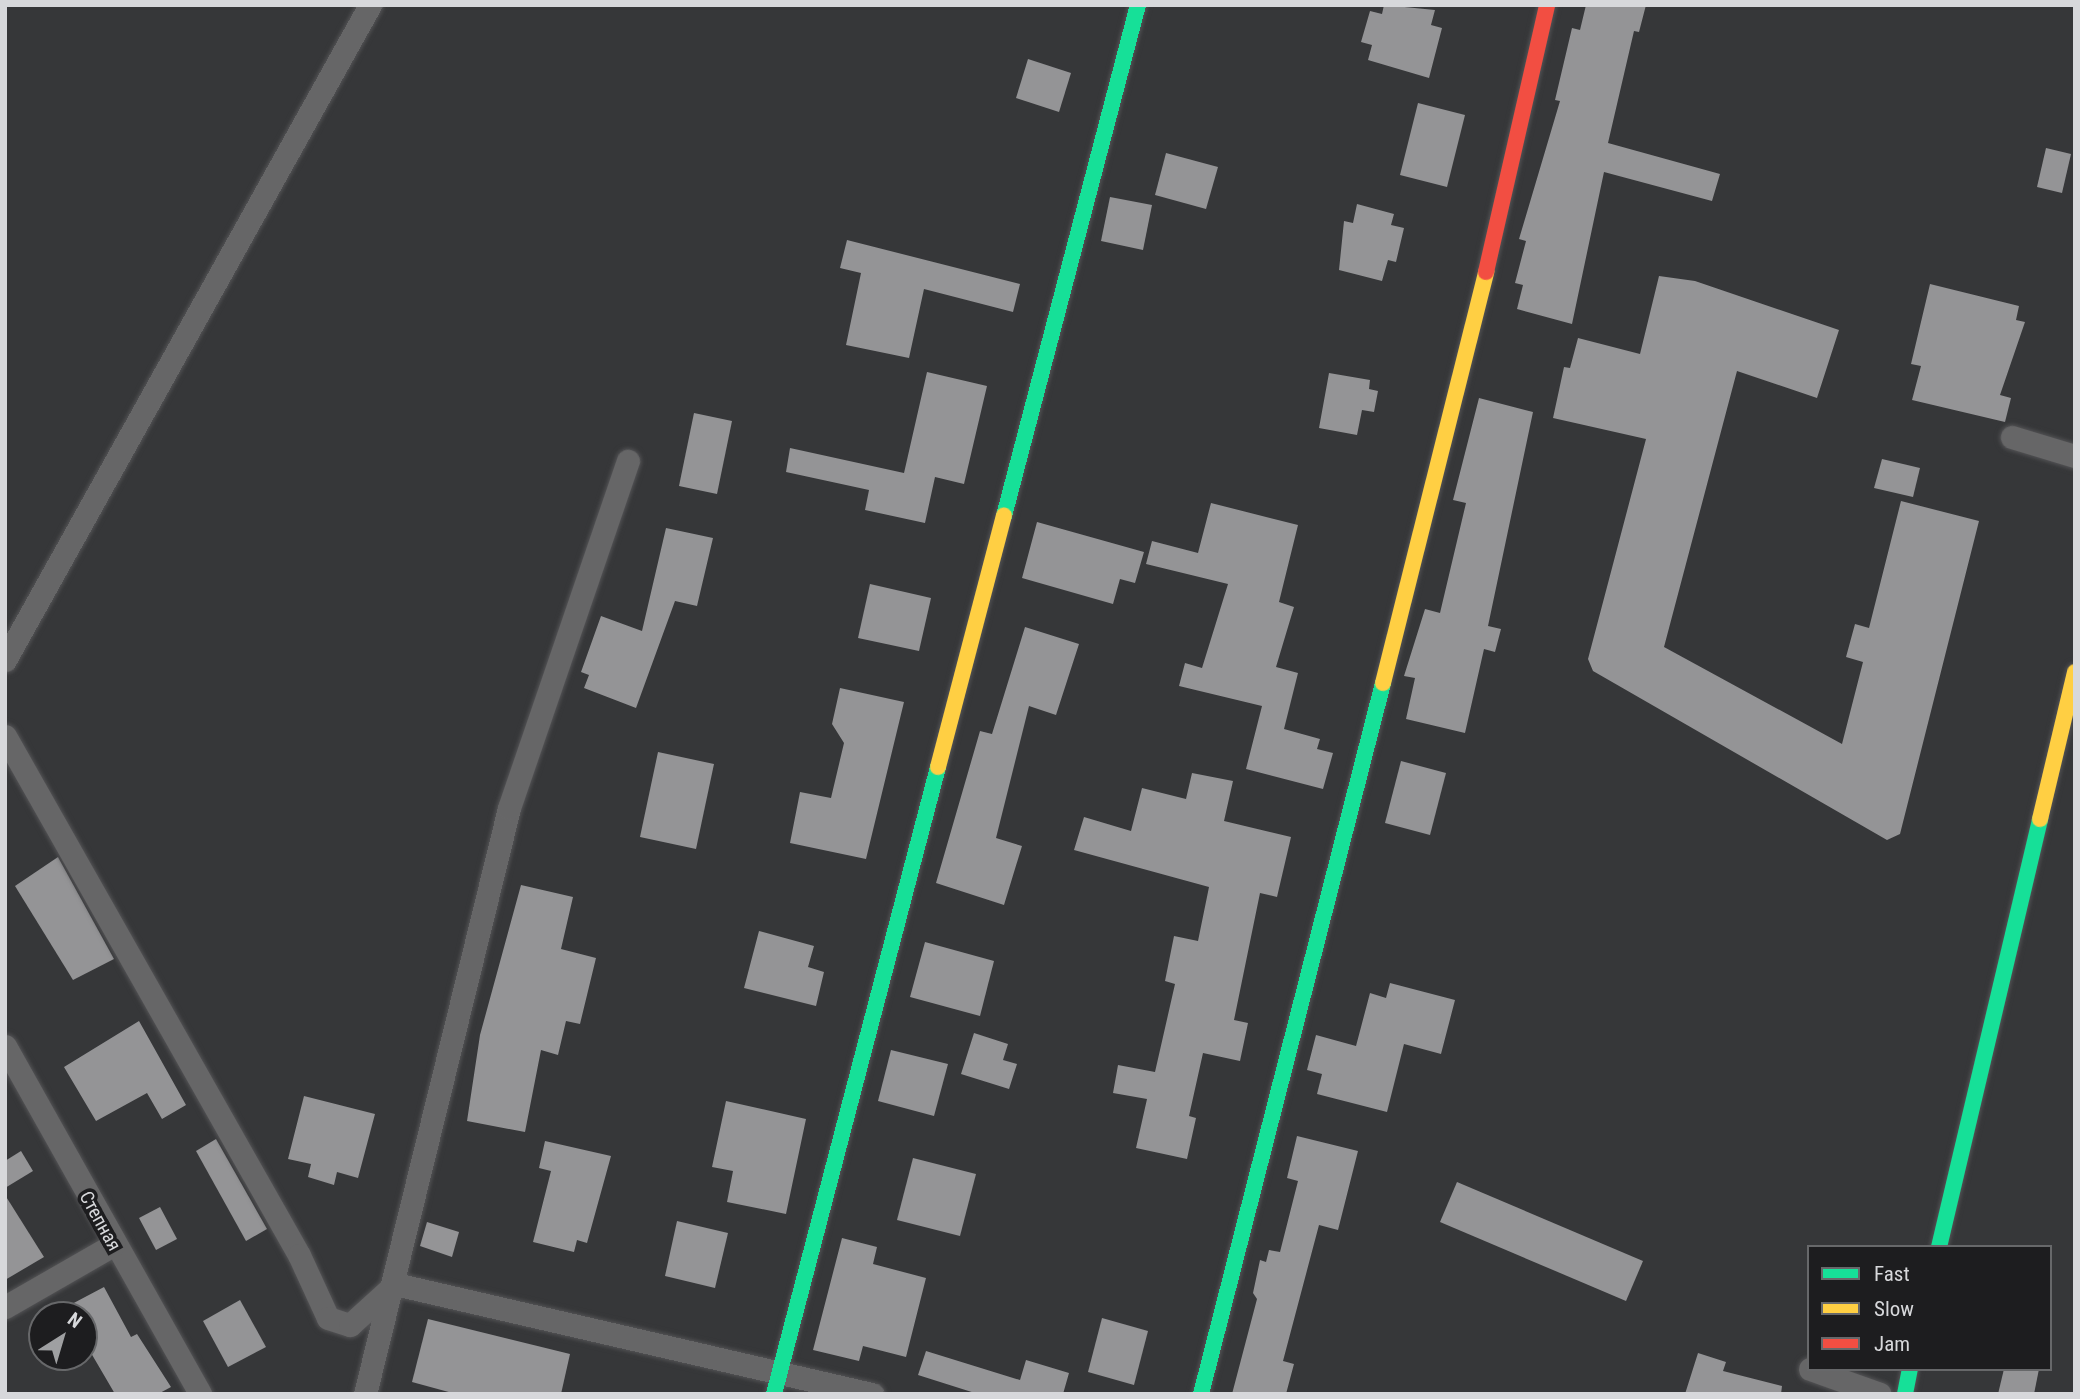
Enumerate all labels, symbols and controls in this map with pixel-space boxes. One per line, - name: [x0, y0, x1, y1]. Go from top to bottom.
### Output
- street label: Степная: [74, 1187, 126, 1255]
- legend: [1807, 1245, 2052, 1371]
- text: Fast: [1874, 1262, 1910, 1286]
- text: Slow: [1874, 1297, 1914, 1321]
- north arrow: [28, 1301, 98, 1371]
- text: N: [63, 1308, 86, 1333]
- text: Jam: [1874, 1332, 1910, 1356]

